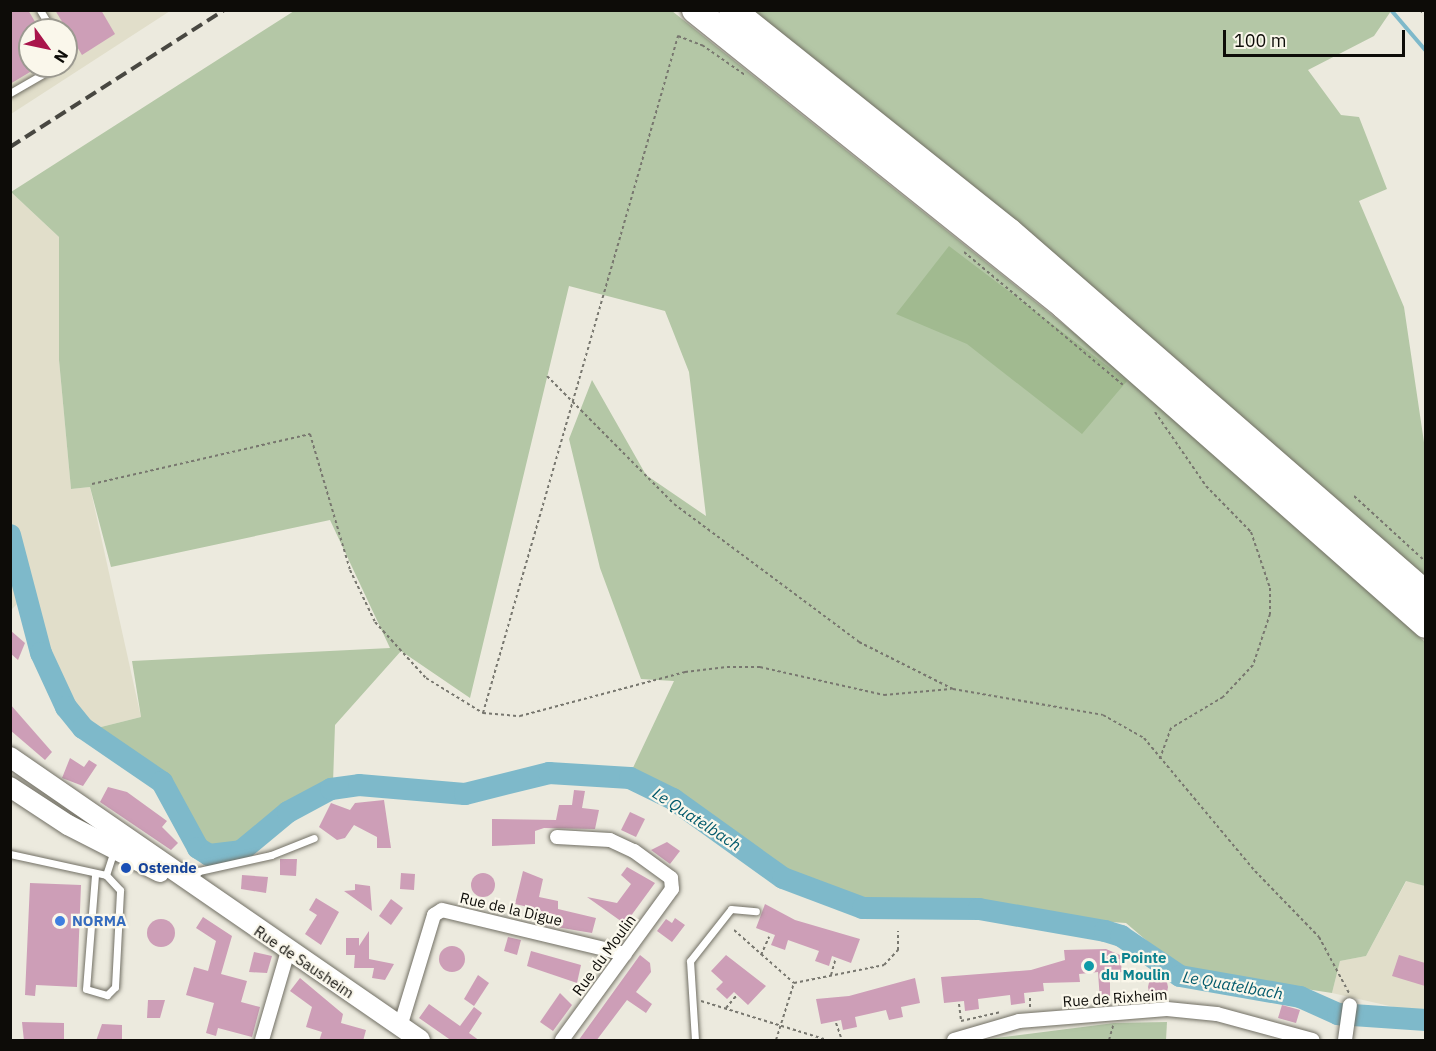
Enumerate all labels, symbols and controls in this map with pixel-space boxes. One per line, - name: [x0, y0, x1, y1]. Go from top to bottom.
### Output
- north arrow: [18, 18, 78, 78]
- scale bar: [1226, 18, 1408, 56]
- text: 100 m: [1234, 29, 1286, 52]
- text: N: [50, 46, 73, 67]
- water label: Le Quatelbach: [649, 783, 745, 855]
- place label: Ostende: [138, 859, 197, 877]
- marker: Ostende: [119, 861, 133, 875]
- street label: Rue de la Digue: [458, 888, 564, 930]
- street label: Rue du Moulin: [568, 911, 640, 999]
- place label: NORMA: [72, 912, 126, 930]
- marker: NORMA: [53, 914, 67, 928]
- street label: Rue de Sausheim: [251, 922, 357, 1002]
- place label: La Pointe du Moulin: [1101, 948, 1170, 983]
- marker: La Pointe du Moulin: [1082, 959, 1096, 973]
- water label: Le Quatelbach: [1181, 967, 1285, 1003]
- street label: Rue de Rixheim: [1062, 985, 1168, 1011]

